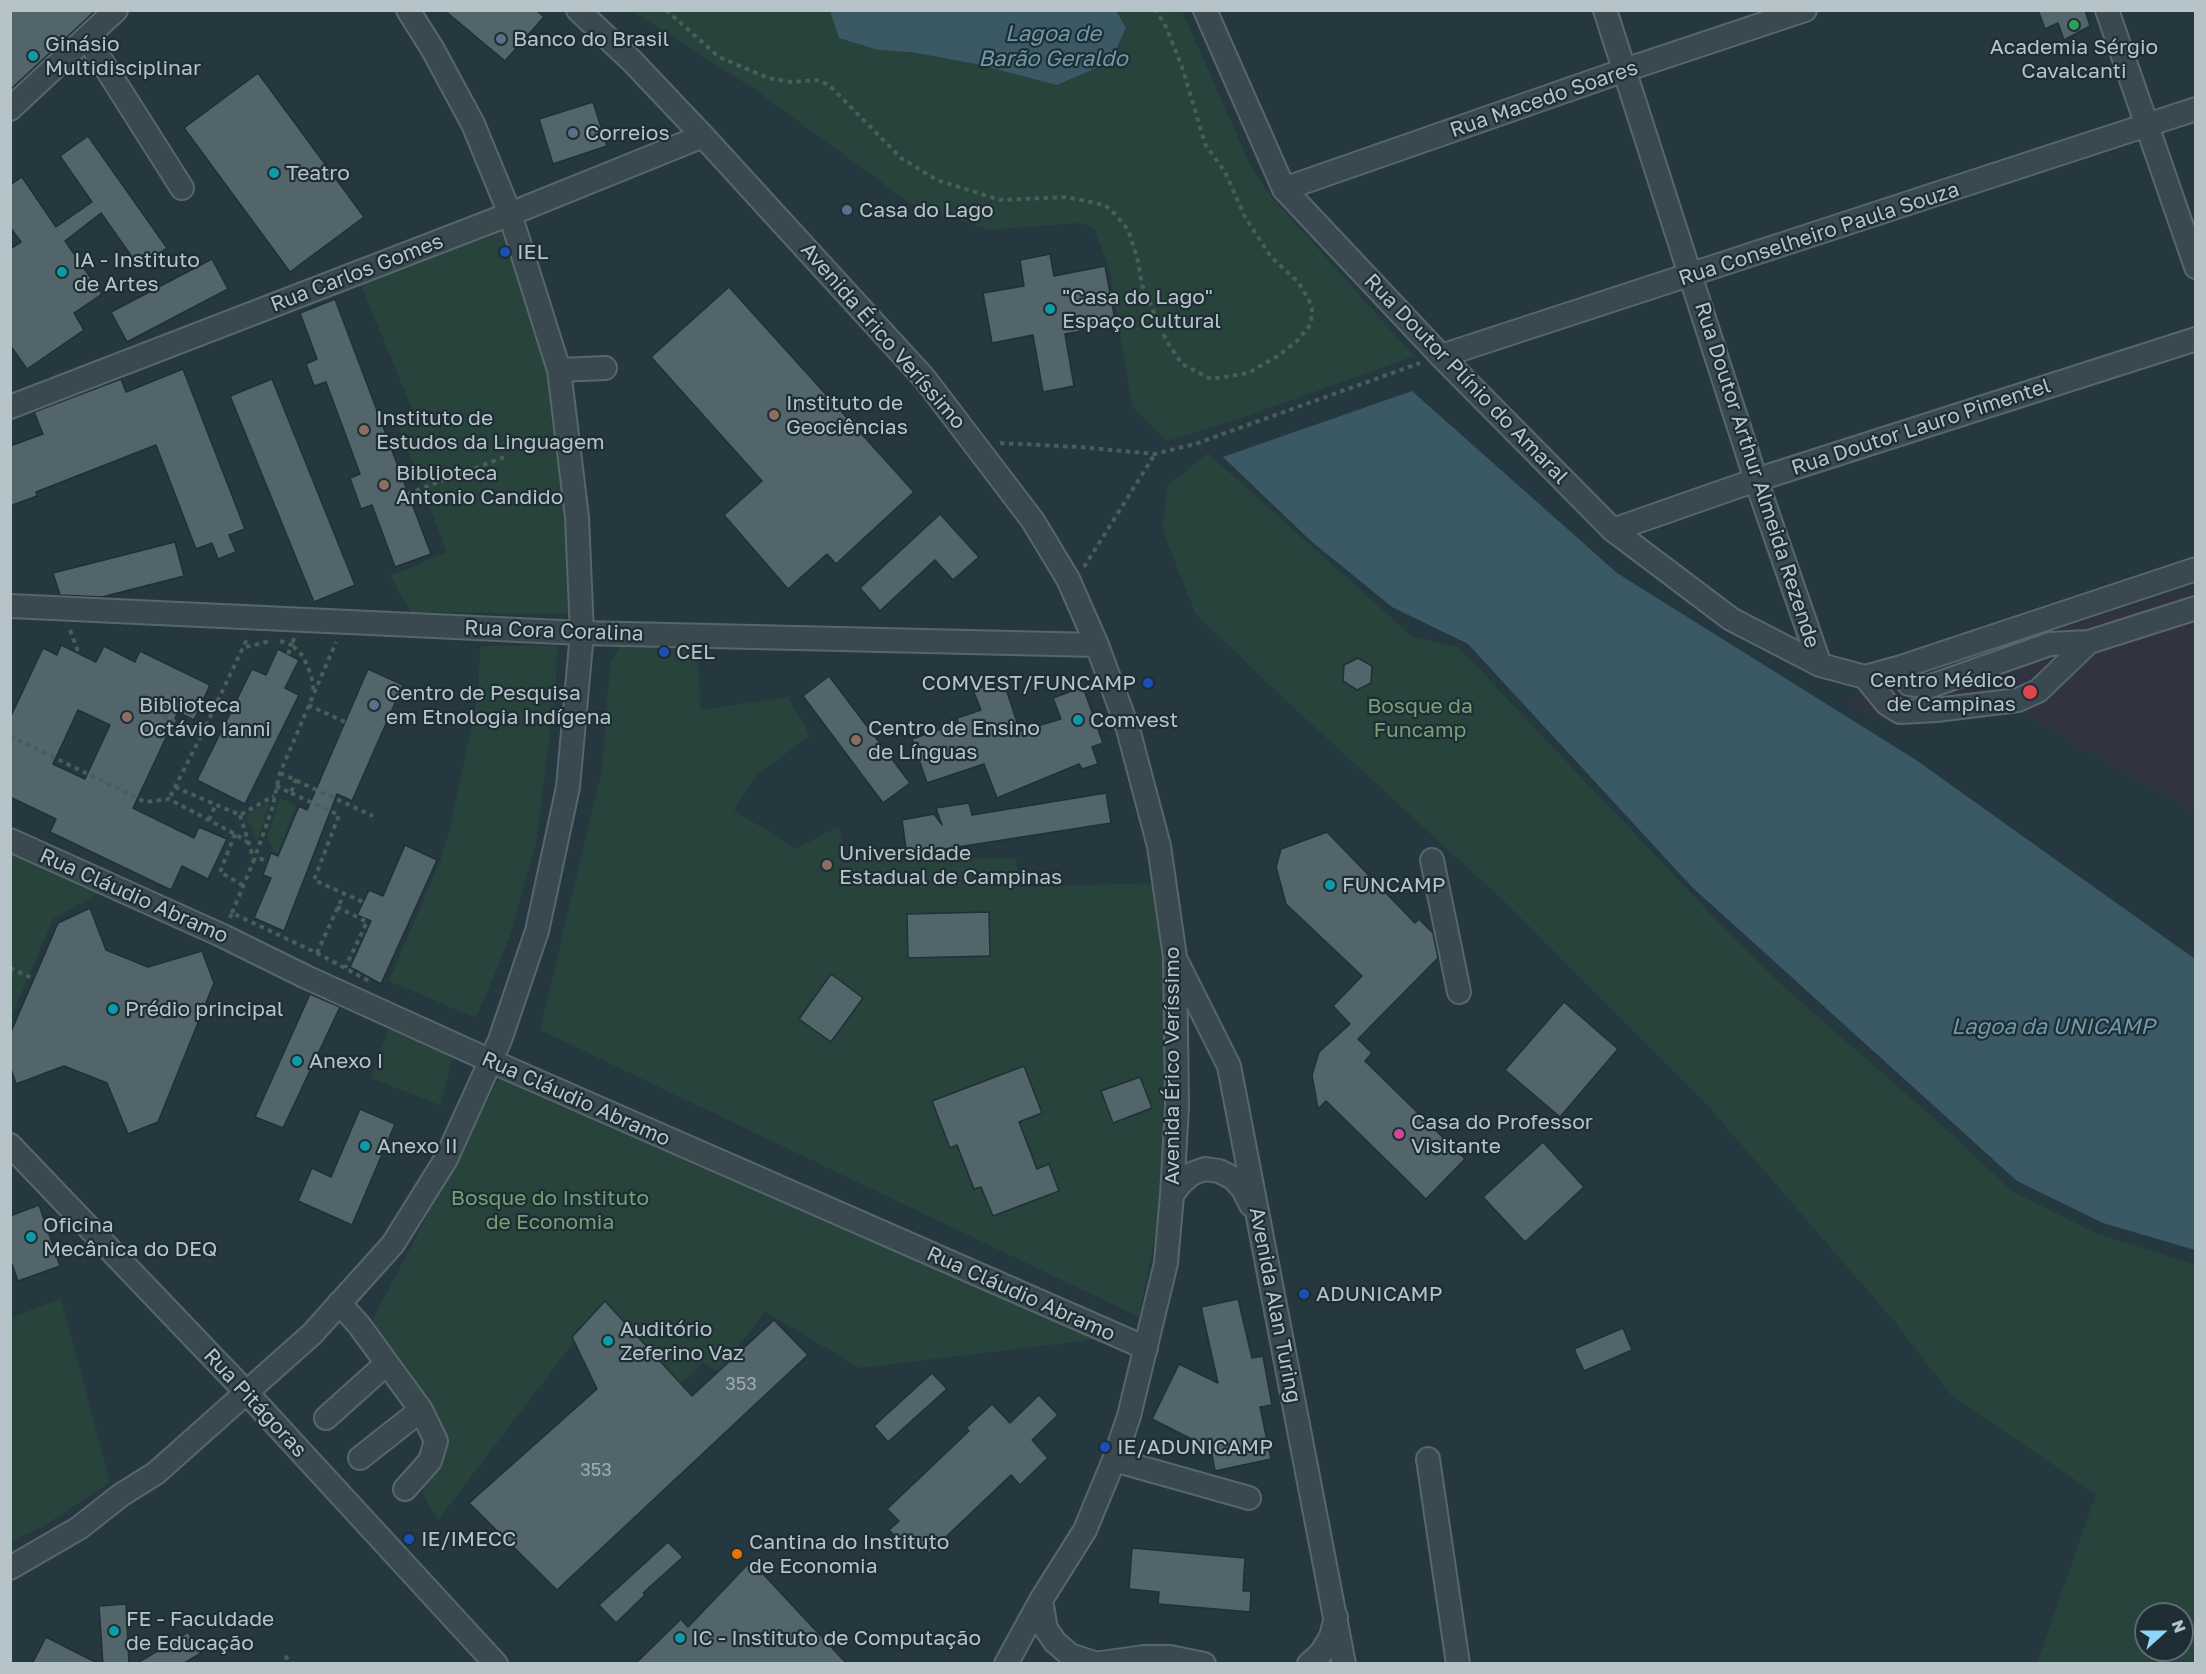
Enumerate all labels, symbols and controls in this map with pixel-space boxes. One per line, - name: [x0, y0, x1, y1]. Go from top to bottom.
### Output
- marker: Academia Sérgio Cavalcanti: [2067, 18, 2081, 32]
- water label: Lagoa de Barão Geraldo: [978, 21, 1128, 72]
- place label: Banco do Brasil: [513, 26, 669, 52]
- place label: Ginásio Multidisciplinar: [45, 31, 201, 81]
- marker: Banco do Brasil: [494, 32, 508, 46]
- place label: Academia Sérgio Cavalcanti: [1990, 34, 2158, 84]
- marker: Ginásio Multidisciplinar: [26, 49, 40, 63]
- street label: Rua Macedo Soares: [1447, 55, 1641, 143]
- place label: Correios: [585, 120, 670, 146]
- marker: Correios: [566, 126, 580, 140]
- place label: Teatro: [286, 160, 350, 186]
- marker: Teatro: [267, 166, 281, 180]
- street label: Rua Conselheiro Paula Souza: [1676, 177, 1962, 291]
- place label: Casa do Lago: [859, 197, 994, 223]
- marker: Casa do Lago: [840, 203, 854, 217]
- street label: Rua Carlos Gomes: [267, 228, 447, 318]
- street label: Avenida Érico Veríssimo: [795, 238, 971, 434]
- place label: IEL: [517, 239, 548, 265]
- marker: IEL: [498, 245, 512, 259]
- place label: IA - Instituto de Artes: [74, 247, 200, 297]
- marker: IA - Instituto de Artes: [55, 265, 69, 279]
- street label: Rua Doutor Plínio do Amaral: [1359, 269, 1573, 489]
- place label: "Casa do Lago" Espaço Cultural: [1062, 284, 1221, 334]
- street label: Rua Doutor Arthur Almeida Rezende: [1689, 299, 1825, 651]
- marker: "Casa do Lago" Espaço Cultural: [1043, 302, 1057, 316]
- street label: Rua Doutor Lauro Pimentel: [1788, 373, 2054, 481]
- place label: Instituto de Geociências: [786, 390, 908, 440]
- place label: Instituto de Estudos da Linguagem: [376, 405, 605, 455]
- marker: Instituto de Geociências: [767, 408, 781, 422]
- marker: Instituto de Estudos da Linguagem: [357, 423, 371, 437]
- place label: Biblioteca Antonio Candido: [396, 460, 563, 510]
- marker: Biblioteca Antonio Candido: [377, 478, 391, 492]
- street label: Rua Cora Coralina: [464, 615, 644, 647]
- place label: CEL: [676, 639, 715, 665]
- marker: CEL: [657, 645, 671, 659]
- place label: Centro Médico de Campinas: [1870, 667, 2016, 717]
- place label: COMVEST/FUNCAMP: [921, 670, 1136, 696]
- marker: COMVEST/FUNCAMP: [1141, 676, 1155, 690]
- place label: Centro de Pesquisa em Etnologia Indígena: [386, 680, 611, 730]
- marker: Centro Médico de Campinas: [2021, 683, 2039, 701]
- place label: Biblioteca Octávio Ianni: [139, 692, 271, 742]
- park label: Bosque da Funcamp: [1367, 693, 1473, 743]
- marker: Centro de Pesquisa em Etnologia Indígena: [367, 698, 381, 712]
- place label: Comvest: [1090, 707, 1178, 733]
- marker: Biblioteca Octávio Ianni: [120, 710, 134, 724]
- marker: Comvest: [1071, 713, 1085, 727]
- place label: Centro de Ensino de Línguas: [868, 715, 1040, 765]
- marker: Centro de Ensino de Línguas: [849, 733, 863, 747]
- place label: Universidade Estadual de Campinas: [839, 840, 1062, 890]
- street label: Rua Cláudio Abramo: [36, 843, 232, 949]
- marker: Universidade Estadual de Campinas: [820, 858, 834, 872]
- place label: FUNCAMP: [1342, 872, 1446, 898]
- marker: FUNCAMP: [1323, 878, 1337, 892]
- street label: Avenida Érico Veríssimo: [1159, 947, 1185, 1185]
- place label: Prédio principal: [125, 996, 284, 1022]
- marker: Prédio principal: [106, 1002, 120, 1016]
- water label: Lagoa da UNICAMP: [1951, 1014, 2155, 1040]
- street label: Rua Cláudio Abramo: [478, 1046, 674, 1152]
- place label: Anexo I: [309, 1048, 383, 1074]
- marker: Anexo I: [290, 1054, 304, 1068]
- place label: Casa do Professor Visitante: [1411, 1109, 1593, 1159]
- marker: Casa do Professor Visitante: [1392, 1127, 1406, 1141]
- place label: Anexo II: [377, 1133, 458, 1159]
- marker: Anexo II: [358, 1139, 372, 1153]
- park label: Bosque do Instituto de Economia: [451, 1185, 649, 1235]
- street label: Avenida Alan Turing: [1244, 1205, 1306, 1405]
- place label: Oficina Mecânica do DEQ: [43, 1212, 217, 1262]
- marker: Oficina Mecânica do DEQ: [24, 1230, 38, 1244]
- street label: Rua Cláudio Abramo: [923, 1241, 1119, 1347]
- place label: ADUNICAMP: [1316, 1281, 1442, 1307]
- marker: ADUNICAMP: [1297, 1287, 1311, 1301]
- place label: Auditório Zeferino Vaz: [620, 1316, 744, 1366]
- marker: Auditório Zeferino Vaz: [601, 1334, 615, 1348]
- street label: Rua Pitágoras: [198, 1343, 312, 1463]
- house number: 353: [725, 1373, 757, 1395]
- place label: IE/ADUNICAMP: [1117, 1434, 1273, 1460]
- marker: IE/ADUNICAMP: [1098, 1440, 1112, 1454]
- house number: 353: [580, 1459, 612, 1481]
- place label: IE/IMECC: [421, 1526, 516, 1552]
- place label: Cantina do Instituto de Economia: [749, 1529, 949, 1579]
- marker: IE/IMECC: [402, 1532, 416, 1546]
- marker: Cantina do Instituto de Economia: [730, 1547, 744, 1561]
- north arrow: [2134, 1602, 2194, 1662]
- place label: FE - Faculdade de Educação: [126, 1606, 274, 1656]
- text: N: [2167, 1617, 2190, 1636]
- marker: FE - Faculdade de Educação: [107, 1624, 121, 1638]
- place label: IC - Instituto de Computação: [692, 1625, 981, 1651]
- marker: IC - Instituto de Computação: [673, 1631, 687, 1645]

